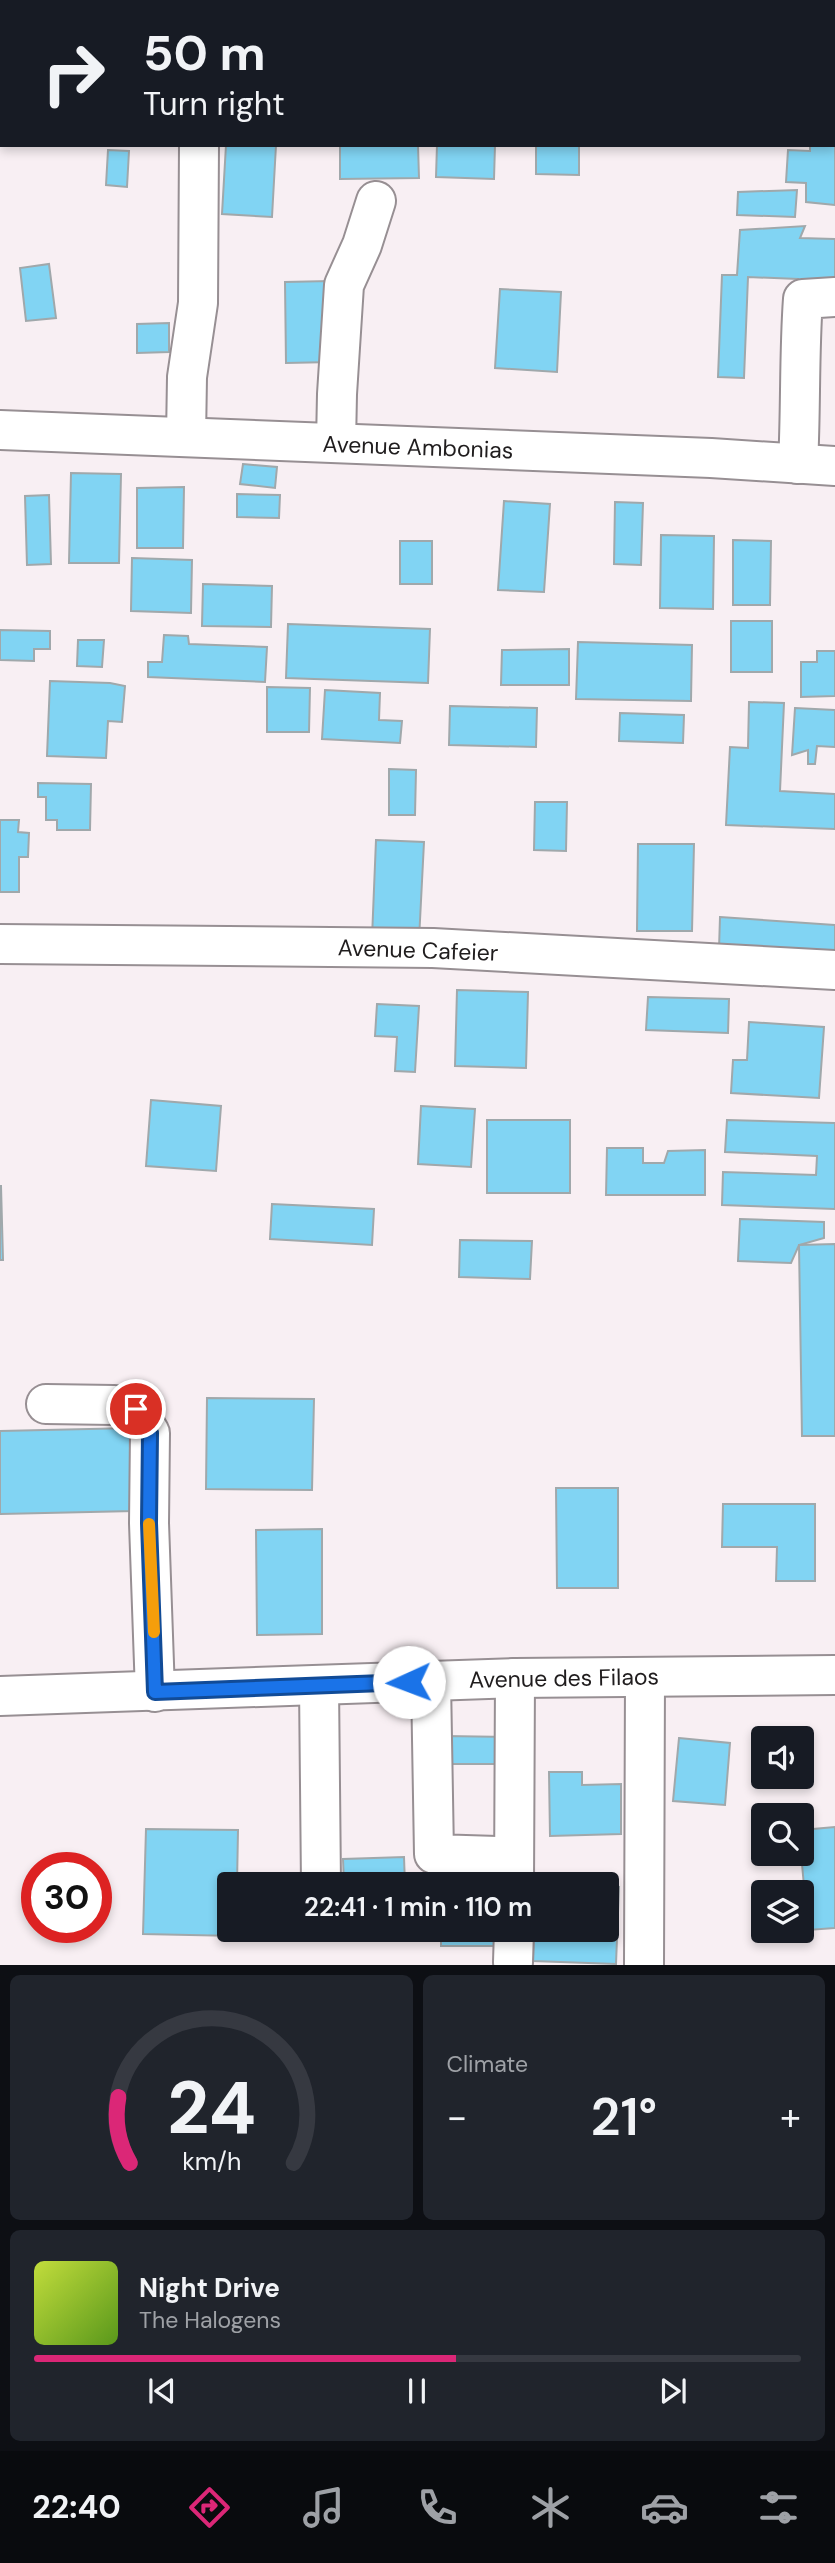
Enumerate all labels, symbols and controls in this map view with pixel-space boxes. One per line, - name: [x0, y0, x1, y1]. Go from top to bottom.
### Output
- text: 50 m: [143, 21, 266, 85]
- icon: right: [28, 28, 119, 119]
- text: Turn right: [143, 83, 285, 125]
- street label: Avenue Ambonias: [322, 429, 514, 465]
- street label: Avenue Cafeier: [337, 932, 499, 968]
- pin: [106, 1379, 166, 1439]
- icon: arrive: [117, 1390, 155, 1428]
- position arrow: [372, 1645, 446, 1719]
- street label: Avenue des Filaos: [469, 1661, 659, 1695]
- map controls: [751, 1726, 814, 1943]
- button: sound: [751, 1726, 814, 1789]
- button: search: [751, 1803, 814, 1866]
- speed limit sign: 30: [21, 1852, 112, 1943]
- button: layers: [751, 1880, 814, 1943]
- text: 22:41 · 1 min · 110 m: [304, 1890, 532, 1924]
- text: Climate: [447, 2049, 528, 2079]
- text: 24: [167, 2062, 256, 2157]
- text: 21°: [590, 2083, 657, 2151]
- text: −: [447, 2092, 467, 2142]
- text: +: [780, 2092, 801, 2142]
- text: km/h: [182, 2145, 241, 2178]
- text: Night Drive: [139, 2271, 280, 2305]
- text: The Halogens: [139, 2305, 281, 2335]
- icon: previous: [143, 2372, 181, 2410]
- icon: pause: [398, 2372, 436, 2410]
- icon: next: [654, 2372, 692, 2410]
- icon: directions: [185, 2483, 234, 2532]
- icon: music: [299, 2483, 348, 2532]
- icon: phone: [413, 2483, 462, 2532]
- icon: climate: [526, 2483, 575, 2532]
- icon: car: [640, 2483, 689, 2532]
- icon: filters: [754, 2483, 803, 2532]
- text: 22:40: [32, 2486, 121, 2528]

